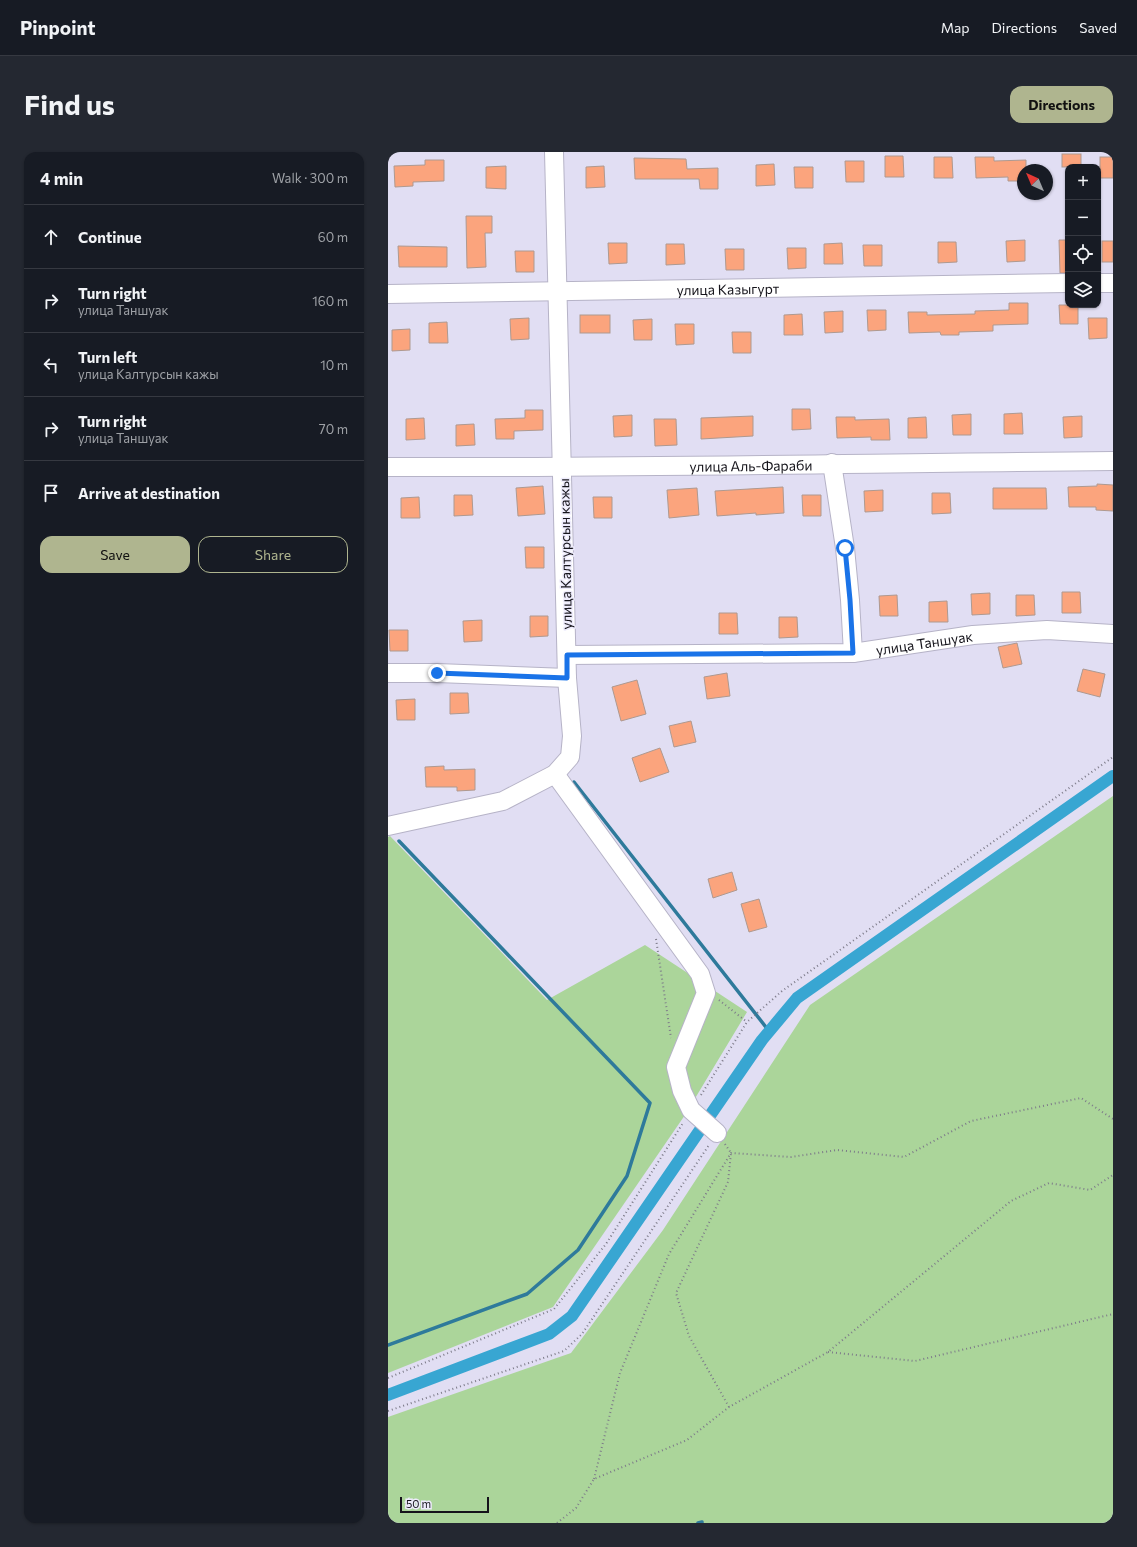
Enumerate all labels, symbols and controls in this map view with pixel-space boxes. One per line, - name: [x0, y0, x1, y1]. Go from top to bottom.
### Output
- text: Pinpoint: [20, 16, 96, 39]
- text: Map: [941, 19, 970, 36]
- text: Directions: [992, 19, 1057, 36]
- text: Saved: [1079, 19, 1117, 36]
- button: Directions: [1010, 86, 1113, 123]
- text: Find us: [24, 87, 115, 121]
- north arrow: [1017, 164, 1053, 200]
- map controls: [1065, 164, 1101, 308]
- button: +: [1065, 164, 1101, 200]
- text: 4 min: [40, 168, 83, 189]
- text: Walk · 300 m: [272, 170, 348, 186]
- button: −: [1065, 200, 1101, 236]
- icon: ahead: [40, 226, 62, 248]
- text: Continue: [78, 228, 142, 246]
- text: 60 m: [318, 229, 348, 245]
- button: locate: [1065, 236, 1101, 272]
- button: layers: [1065, 272, 1101, 308]
- street label: улица Казыгурт: [676, 279, 780, 298]
- text: Turn right: [78, 284, 147, 302]
- icon: right: [40, 290, 62, 312]
- text: 160 m: [312, 293, 348, 309]
- text: улица Таншуак: [78, 302, 169, 318]
- text: Turn left: [78, 348, 137, 366]
- icon: left: [40, 354, 62, 376]
- text: 10 m: [320, 357, 348, 373]
- text: улица Калтурсын кажы: [78, 366, 219, 382]
- text: Turn right: [78, 412, 147, 430]
- icon: right: [40, 418, 62, 440]
- text: 70 m: [319, 421, 348, 437]
- text: улица Таншуак: [78, 430, 169, 446]
- street label: улица Аль-Фараби: [689, 456, 813, 474]
- street label: улица Калтурсын кажы: [555, 478, 575, 630]
- icon: arrive: [40, 482, 62, 504]
- text: Arrive at destination: [78, 484, 220, 502]
- button: Save: [40, 536, 190, 573]
- button: Share: [198, 536, 348, 573]
- route start: [836, 539, 854, 557]
- street label: улица Таншуак: [875, 627, 974, 658]
- route end: [428, 664, 446, 682]
- scale bar: [400, 1495, 489, 1514]
- text: 50 m: [406, 1497, 431, 1510]

